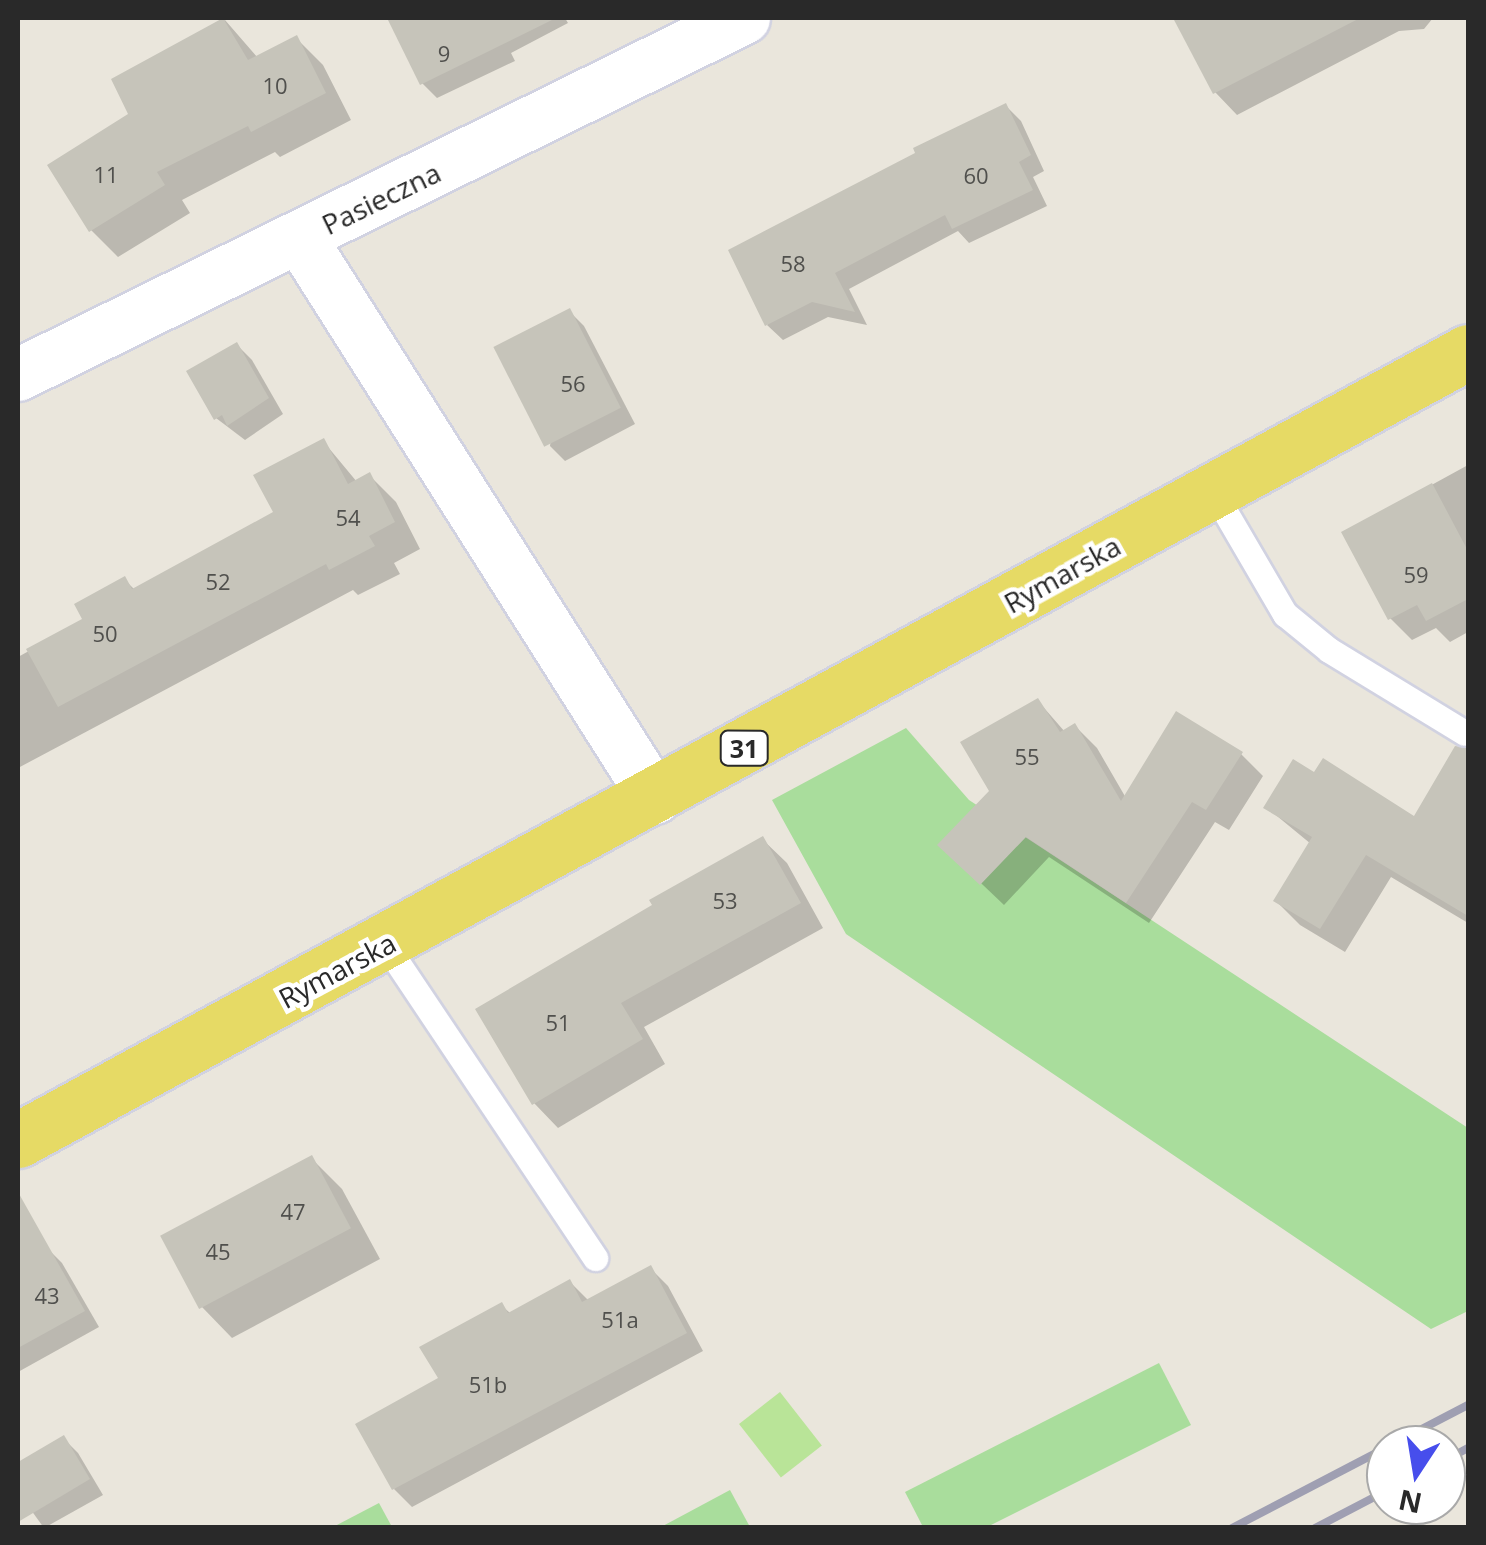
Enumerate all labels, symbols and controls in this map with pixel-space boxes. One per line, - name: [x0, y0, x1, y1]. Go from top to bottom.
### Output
- house number: 9: [438, 41, 450, 67]
- house number: 10: [262, 73, 288, 99]
- street label: Pasieczna: [316, 155, 446, 241]
- house number: 11: [93, 162, 119, 188]
- house number: 60: [963, 163, 989, 189]
- house number: 58: [780, 251, 806, 277]
- house number: 56: [560, 371, 586, 397]
- house number: 54: [335, 505, 361, 531]
- street label: Rymarska: [998, 528, 1126, 620]
- house number: 59: [1403, 562, 1429, 588]
- house number: 52: [205, 569, 231, 595]
- house number: 50: [92, 621, 118, 647]
- road number: 31: [719, 728, 769, 768]
- house number: 55: [1014, 744, 1040, 770]
- house number: 53: [712, 888, 738, 914]
- street label: Rymarska: [273, 925, 401, 1015]
- house number: 51: [545, 1010, 571, 1036]
- house number: 47: [280, 1199, 306, 1225]
- house number: 45: [205, 1239, 231, 1265]
- house number: 43: [34, 1283, 60, 1309]
- house number: 51a: [601, 1307, 639, 1333]
- house number: 51b: [469, 1372, 507, 1398]
- north arrow: [1366, 1425, 1466, 1525]
- text: N: [1395, 1481, 1425, 1523]

